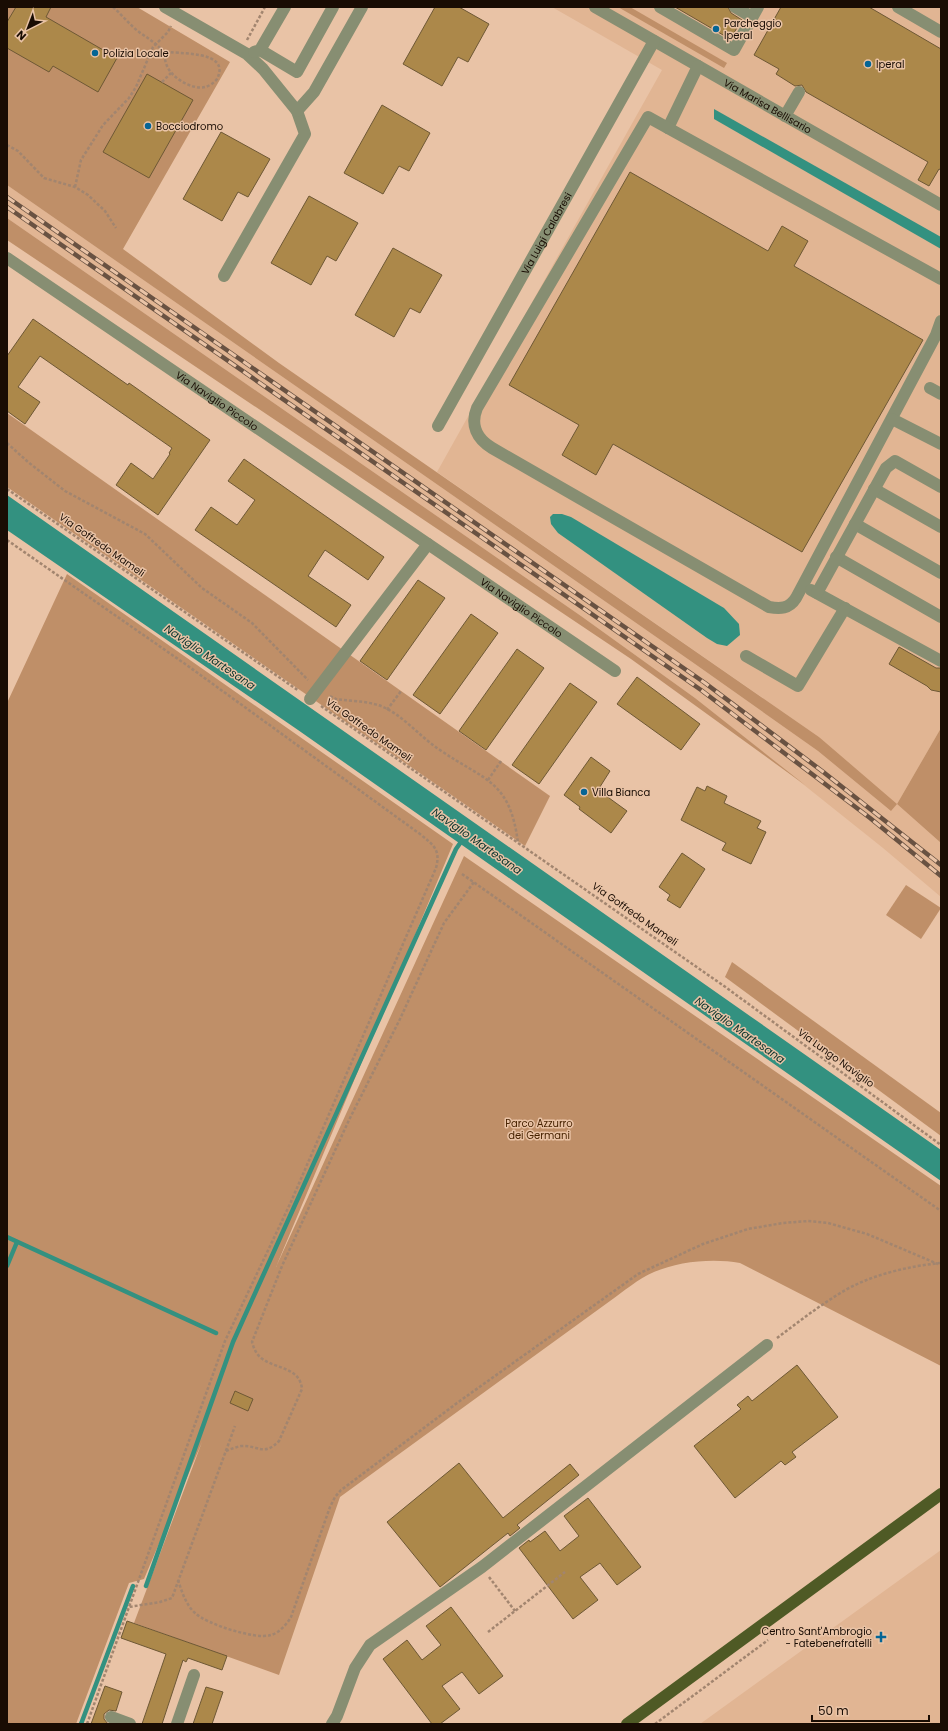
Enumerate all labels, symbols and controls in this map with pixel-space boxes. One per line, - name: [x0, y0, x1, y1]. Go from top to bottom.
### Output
- north arrow: [8, 8, 48, 48]
- place label: Parcheggio Iperal: [724, 16, 781, 43]
- marker: Parcheggio Iperal: [711, 24, 721, 34]
- text: N: [13, 27, 30, 44]
- place label: Polizia Locale: [103, 46, 169, 61]
- marker: Polizia Locale: [90, 48, 100, 58]
- place label: Iperal: [876, 57, 904, 72]
- marker: Iperal: [863, 59, 873, 69]
- street label: Via Marisa Bellisario: [721, 75, 815, 137]
- place label: Bocciodromo: [156, 119, 223, 134]
- marker: Bocciodromo: [143, 121, 153, 131]
- street label: Via Luigi Calabresi: [517, 190, 575, 277]
- street label: Via Naviglio Piccolo: [173, 367, 261, 434]
- street label: Via Goffredo Mameli: [56, 510, 148, 580]
- street label: Via Naviglio Piccolo: [477, 574, 566, 641]
- water label: Naviglio Martesana: [161, 621, 259, 694]
- street label: Via Goffredo Mameli: [323, 695, 415, 765]
- place label: Villa Bianca: [592, 785, 650, 800]
- marker: Villa Bianca: [579, 787, 589, 797]
- water label: Naviglio Martesana: [429, 804, 526, 878]
- street label: Via Goffredo Mameli: [589, 879, 681, 949]
- water label: Naviglio Martesana: [692, 993, 789, 1067]
- street label: Via Lungo Naviglio: [795, 1025, 877, 1091]
- park label: Parco Azzurro dei Germani: [505, 1116, 573, 1143]
- place label: Centro Sant'Ambrogio - Fatebenefratelli: [761, 1624, 872, 1651]
- marker: Centro Sant'Ambrogio - Fatebenefratelli: [875, 1631, 887, 1643]
- scale bar: [812, 1697, 929, 1723]
- text: 50 m: [818, 1702, 849, 1719]

